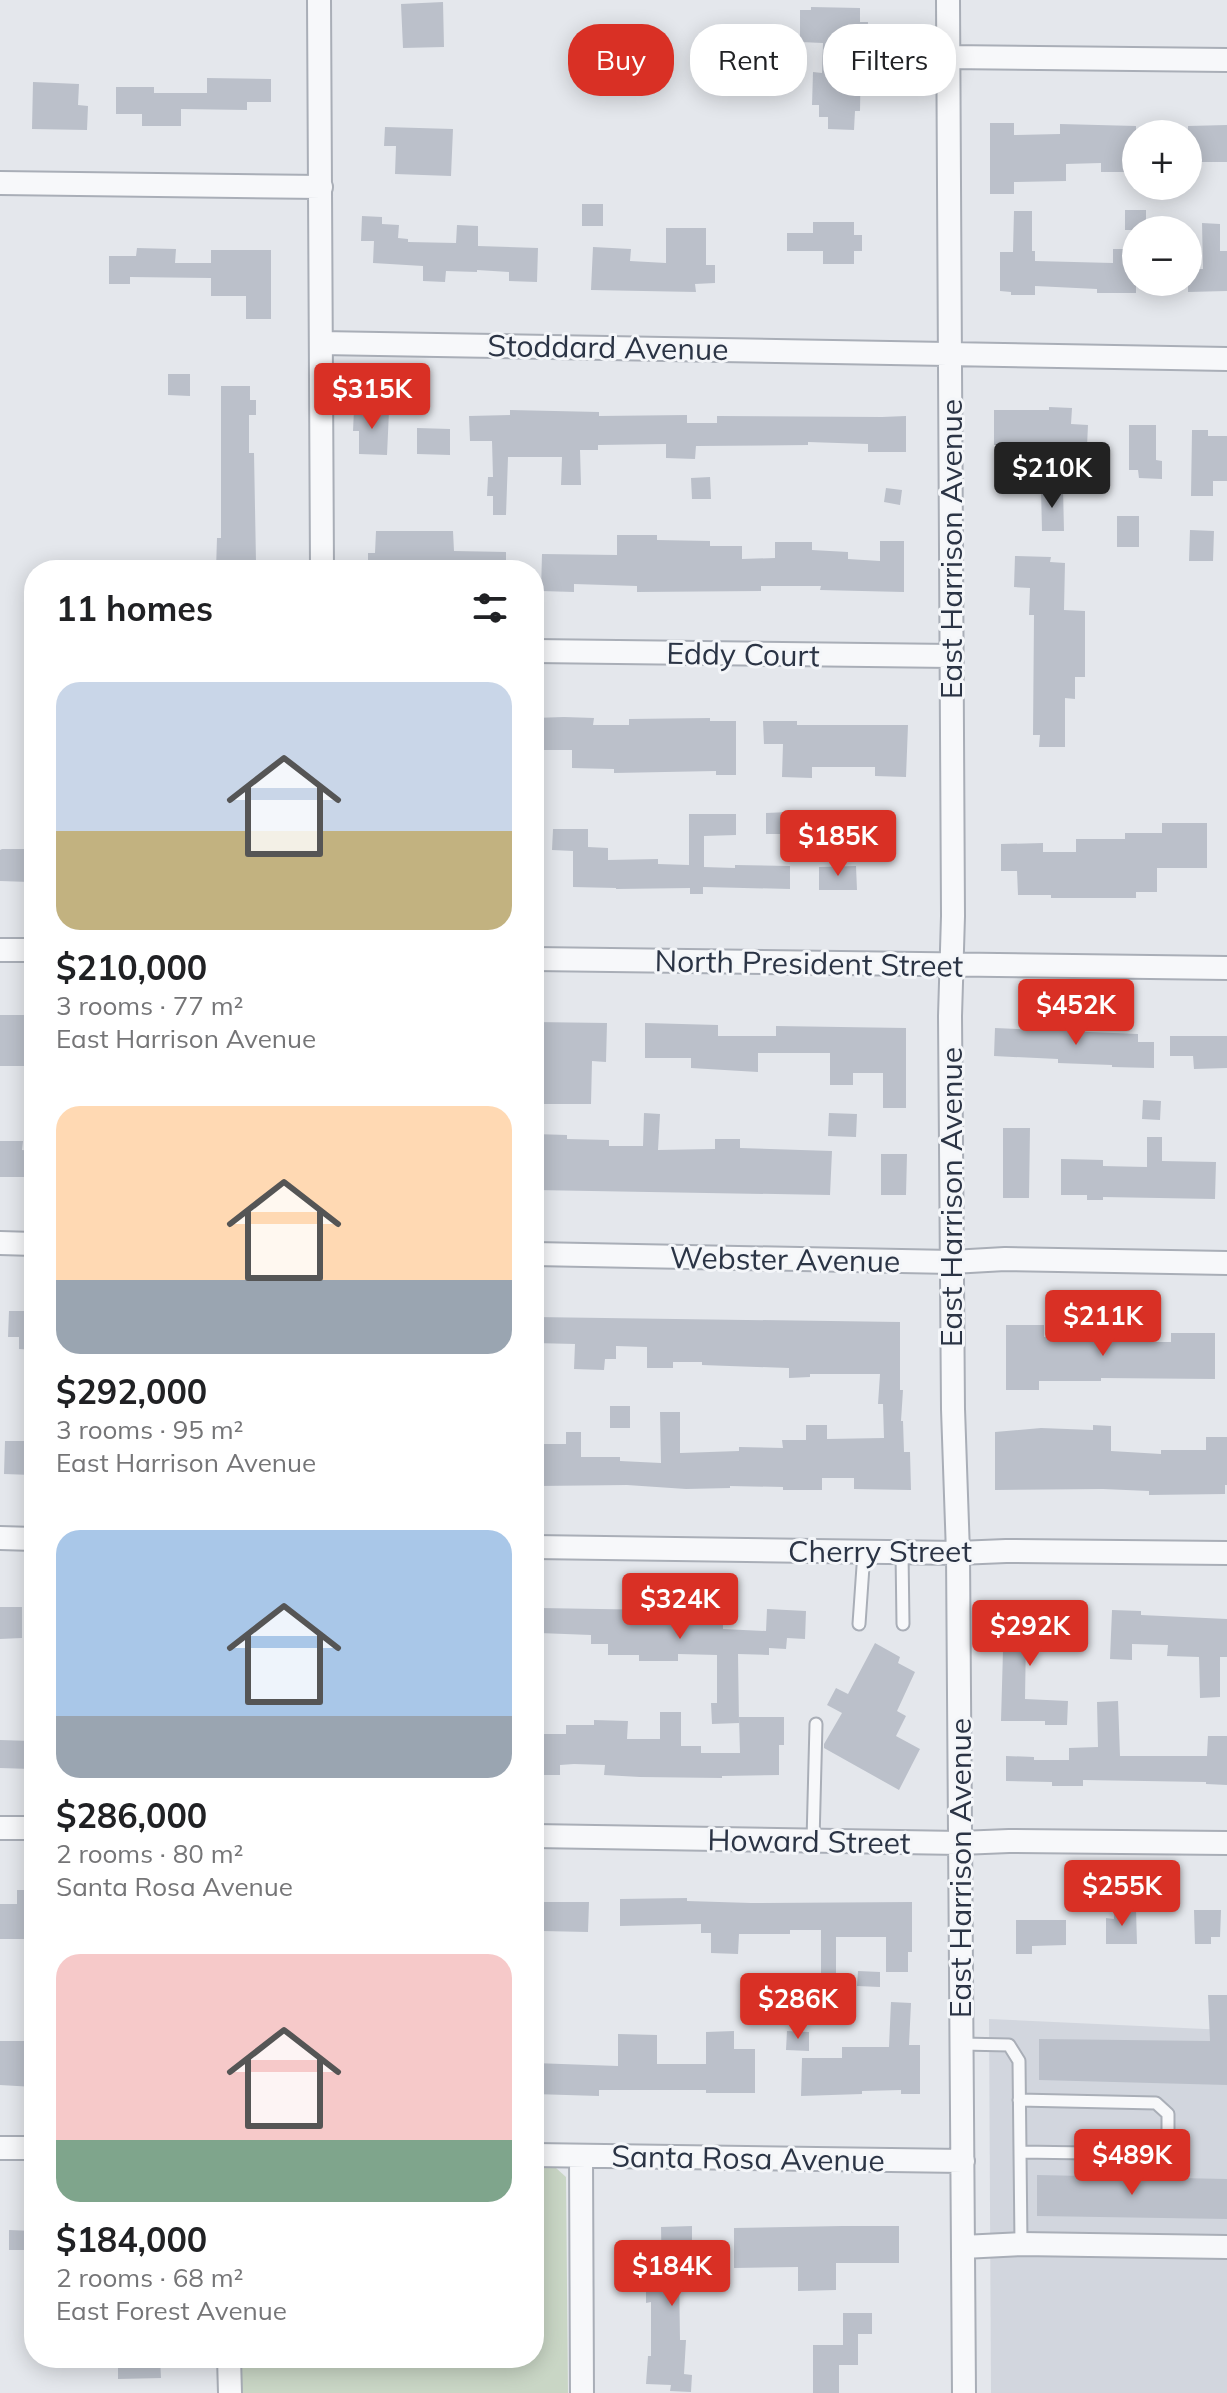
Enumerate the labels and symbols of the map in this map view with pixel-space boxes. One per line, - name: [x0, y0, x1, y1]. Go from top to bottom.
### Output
- street label: Stoddard Avenue: [487, 326, 729, 368]
- pin: $315K: [316, 363, 428, 431]
- street label: East Harrison Avenue: [932, 399, 970, 699]
- pin: $210K: [996, 442, 1108, 510]
- street label: Eddy Court: [666, 634, 820, 674]
- pin: $185K: [782, 810, 894, 878]
- street label: North President Street: [654, 941, 964, 985]
- pin: $452K: [1020, 979, 1132, 1047]
- street label: East Harrison Avenue: [932, 1047, 970, 1347]
- street label: Webster Avenue: [669, 1238, 901, 1280]
- pin: $211K: [1047, 1290, 1159, 1358]
- street label: Cherry Street: [788, 1532, 972, 1570]
- pin: $324K: [624, 1573, 736, 1641]
- pin: $292K: [974, 1600, 1086, 1668]
- street label: East Harrison Avenue: [941, 1718, 979, 2018]
- street label: Howard Street: [707, 1820, 911, 1862]
- pin: $255K: [1066, 1860, 1178, 1928]
- pin: $286K: [742, 1973, 854, 2041]
- pin: $489K: [1076, 2129, 1188, 2197]
- street label: Santa Rosa Avenue: [611, 2137, 885, 2179]
- pin: $184K: [616, 2240, 728, 2308]

